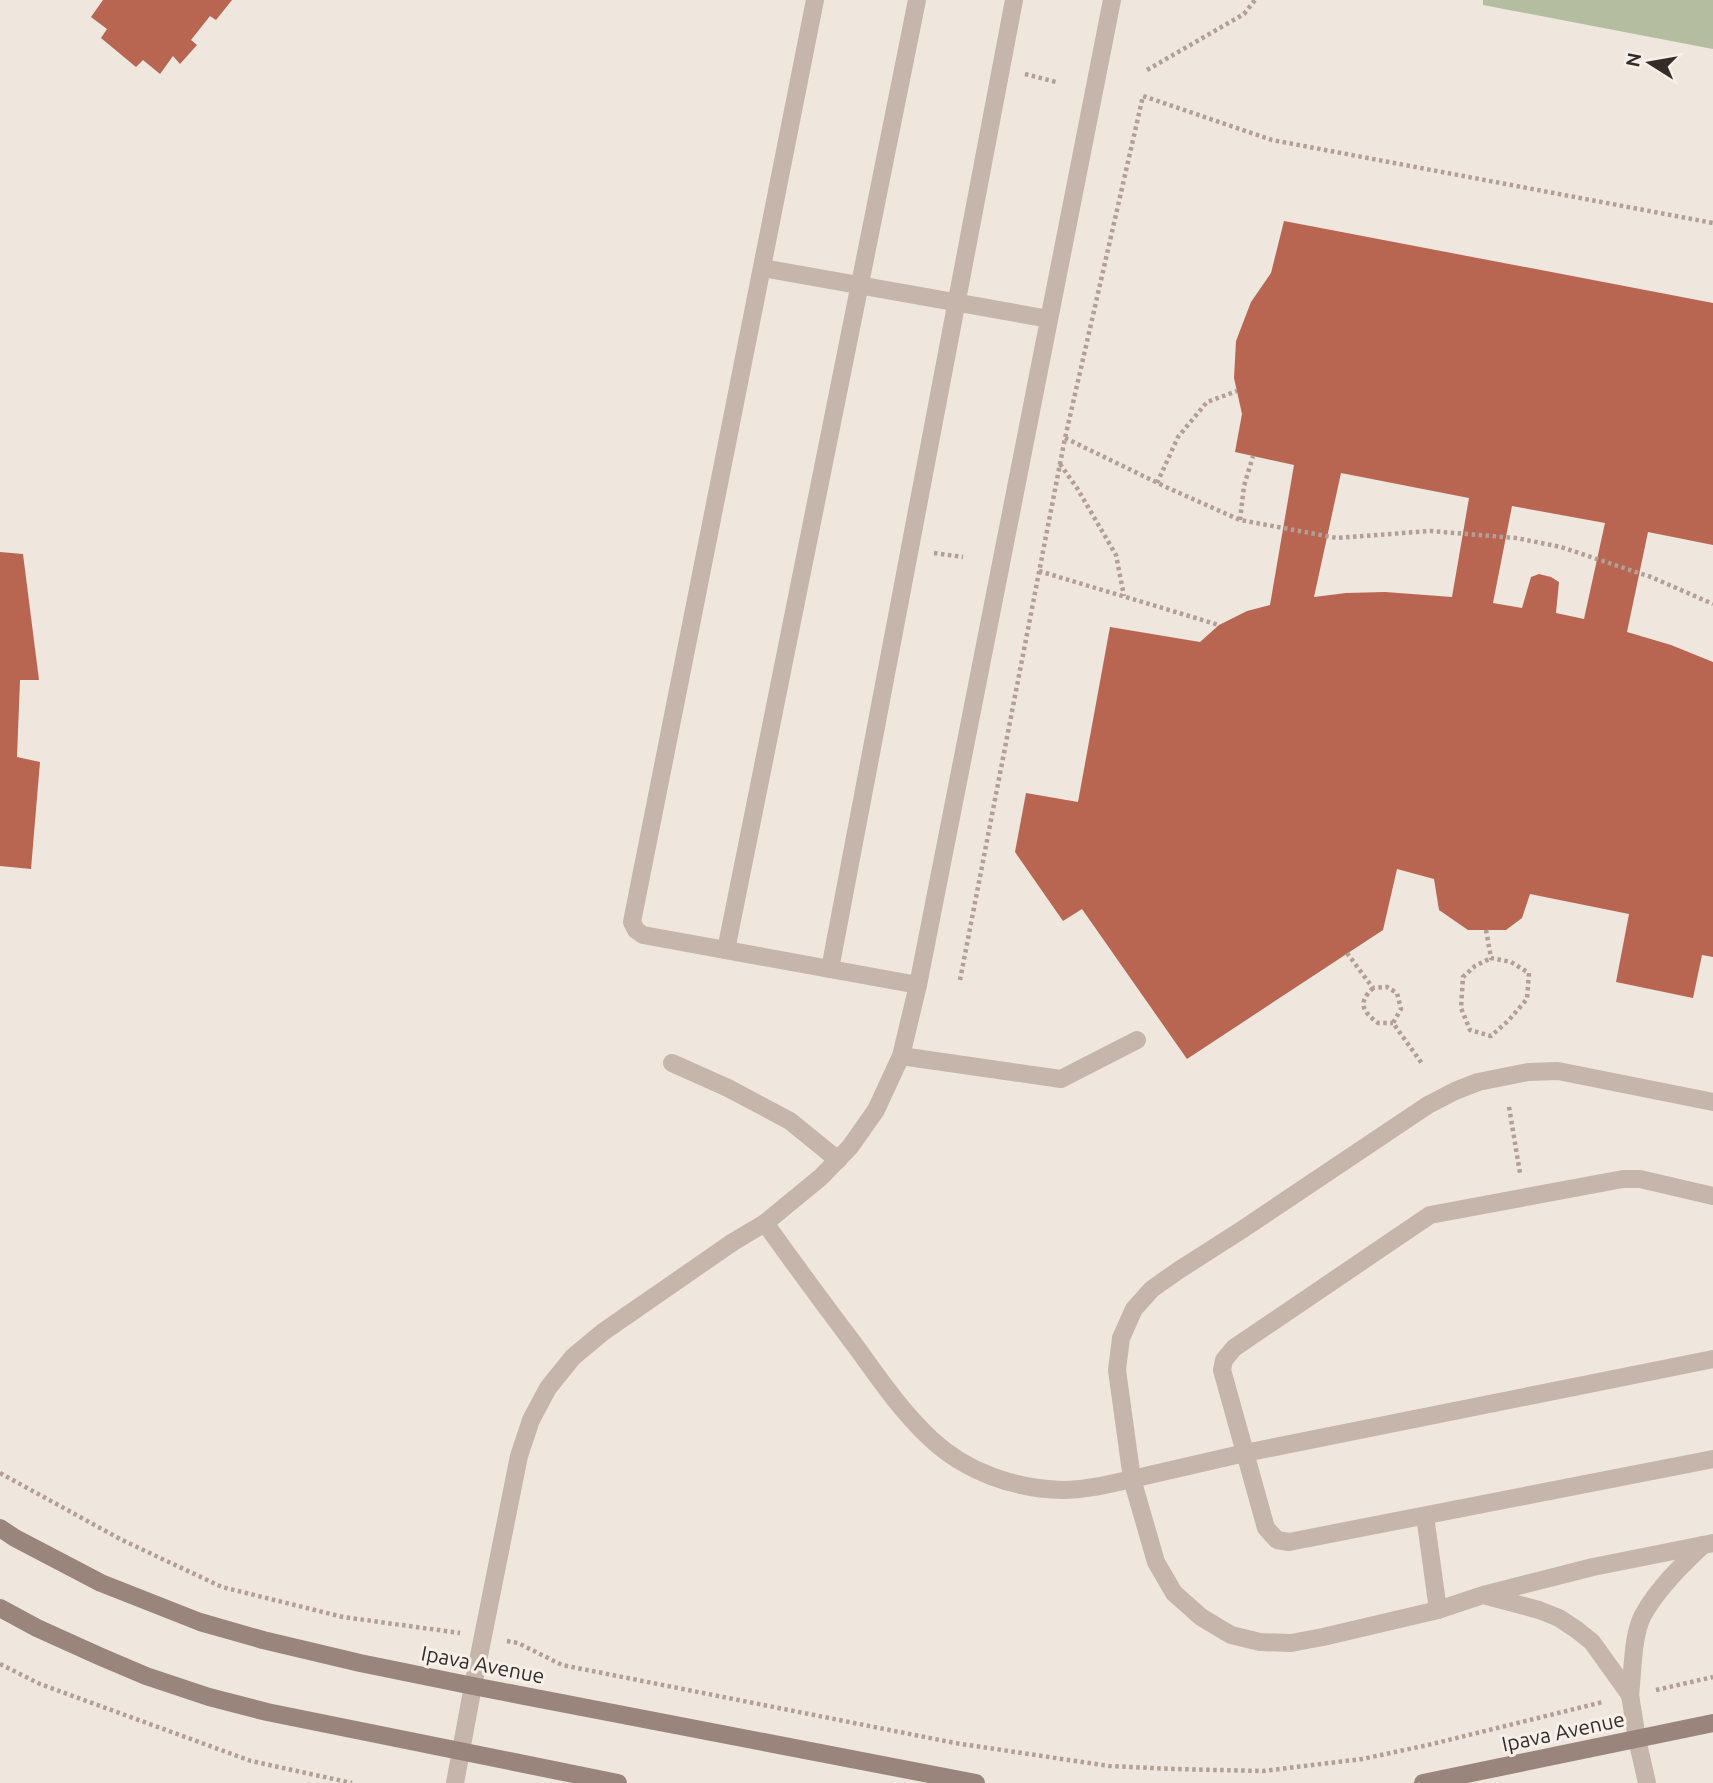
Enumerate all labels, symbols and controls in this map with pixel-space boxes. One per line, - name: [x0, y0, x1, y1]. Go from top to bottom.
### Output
- north arrow: [1615, 28, 1685, 98]
- text: N: [1621, 51, 1645, 69]
- street label: Ipava Avenue: [419, 1640, 547, 1688]
- street label: Ipava Avenue: [1499, 1706, 1627, 1756]

